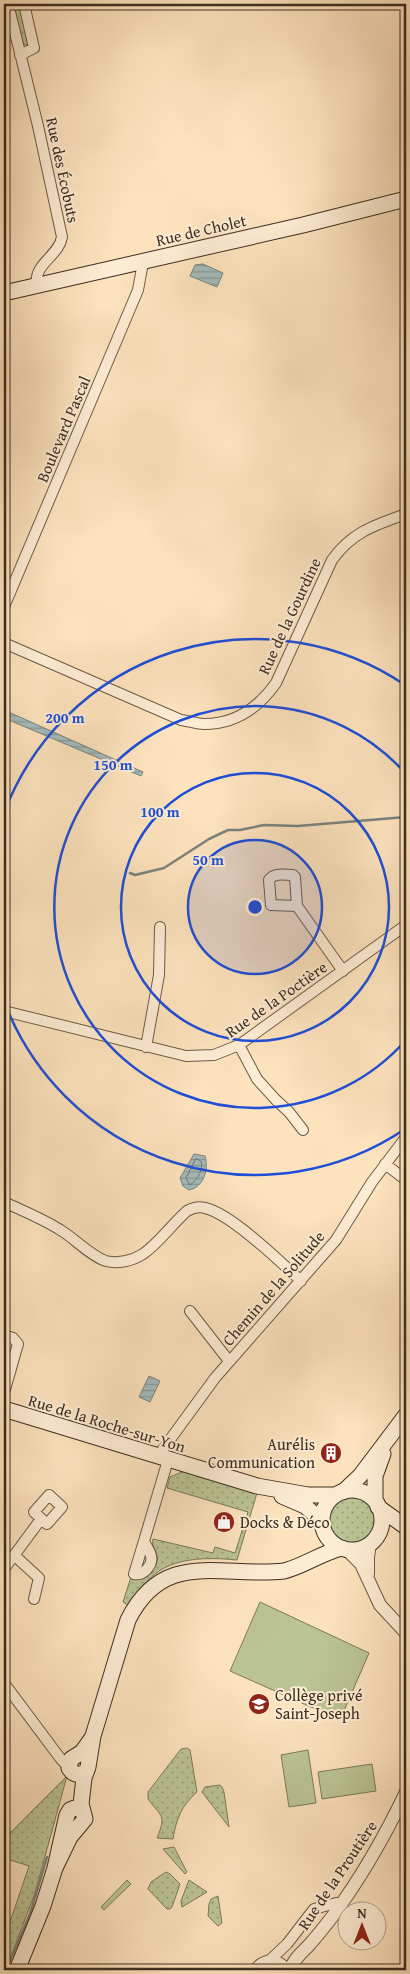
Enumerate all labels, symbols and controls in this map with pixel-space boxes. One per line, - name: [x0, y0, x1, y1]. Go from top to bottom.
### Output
- street label: Rue des Écobuts: [40, 115, 86, 225]
- street label: Rue de Cholet: [153, 208, 249, 252]
- street label: Boulevard Pascal: [30, 372, 96, 486]
- street label: Rue de la Gourdine: [251, 554, 327, 678]
- text: 200 m: [45, 707, 85, 728]
- text: 150 m: [93, 754, 133, 775]
- text: 100 m: [140, 801, 180, 822]
- text: 50 m: [192, 849, 224, 870]
- centre of rings: [246, 898, 264, 916]
- street label: Rue de la Poctière: [220, 955, 332, 1043]
- street label: Chemin de la Solitude: [216, 1225, 330, 1351]
- street label: Rue de la Roche-sur-Yon: [25, 1388, 189, 1458]
- place label: Aurélis Communication: [208, 1432, 315, 1474]
- building icon: Aurélis Communication: [319, 1441, 343, 1465]
- shop icon: Docks & Déco: [212, 1510, 236, 1534]
- place label: Docks & Déco: [240, 1510, 330, 1534]
- place label: Collège privé Saint-Joseph: [275, 1683, 363, 1725]
- school or university icon: Collège privé Saint-Joseph: [247, 1692, 271, 1716]
- street label: Rue de la Proutière: [291, 1816, 383, 1934]
- north arrow: [338, 1902, 388, 1952]
- text: N: [357, 1903, 367, 1923]

